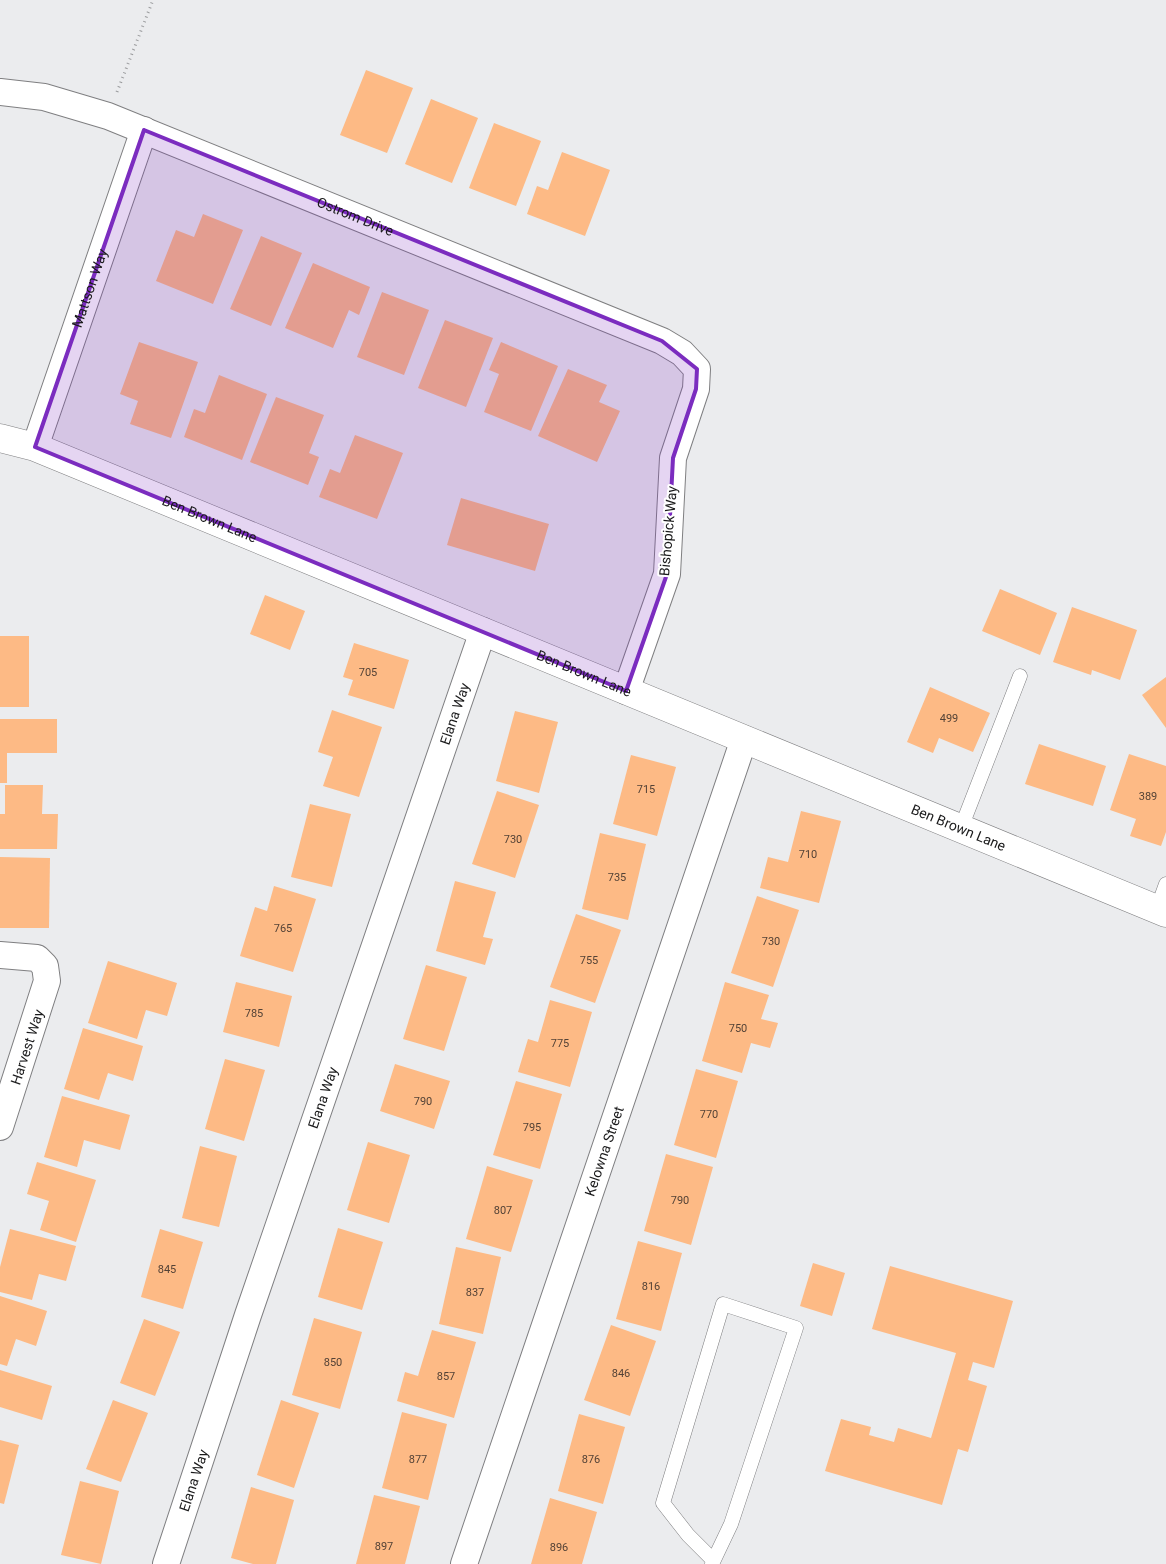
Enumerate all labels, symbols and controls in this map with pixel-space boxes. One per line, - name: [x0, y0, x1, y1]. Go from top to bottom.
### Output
- street label: Ostrom Drive: [315, 194, 396, 239]
- street label: Mattson Way: [69, 246, 111, 329]
- street label: Bishopick Way: [656, 485, 680, 577]
- street label: Ben Brown Lane: [160, 492, 259, 546]
- street label: Ben Brown Lane: [534, 647, 634, 700]
- house number: 705: [359, 666, 377, 679]
- street label: Elana Way: [437, 680, 473, 747]
- house number: 499: [940, 712, 958, 725]
- house number: 715: [637, 783, 655, 796]
- house number: 389: [1139, 790, 1157, 803]
- street label: Ben Brown Lane: [909, 801, 1008, 854]
- house number: 730: [504, 833, 522, 846]
- house number: 710: [799, 848, 817, 861]
- house number: 735: [608, 871, 626, 884]
- house number: 765: [274, 922, 292, 935]
- house number: 730: [762, 935, 780, 948]
- house number: 755: [580, 954, 598, 967]
- street label: Harvest Way: [7, 1007, 47, 1087]
- house number: 785: [245, 1007, 263, 1020]
- house number: 750: [729, 1022, 747, 1035]
- house number: 775: [551, 1037, 569, 1050]
- street label: Elana Way: [305, 1064, 341, 1131]
- house number: 790: [414, 1095, 432, 1108]
- street label: Kelowna Street: [581, 1104, 627, 1198]
- house number: 770: [700, 1108, 718, 1121]
- house number: 795: [523, 1121, 541, 1134]
- house number: 790: [671, 1194, 689, 1207]
- house number: 807: [494, 1204, 512, 1217]
- house number: 845: [158, 1263, 176, 1276]
- house number: 816: [642, 1280, 660, 1293]
- house number: 837: [466, 1286, 484, 1299]
- house number: 850: [324, 1356, 342, 1369]
- house number: 846: [612, 1367, 630, 1380]
- house number: 857: [437, 1370, 455, 1383]
- street label: Elana Way: [176, 1447, 211, 1513]
- house number: 877: [409, 1453, 427, 1466]
- house number: 876: [582, 1453, 600, 1466]
- house number: 897: [375, 1540, 393, 1553]
- house number: 896: [550, 1541, 568, 1554]

